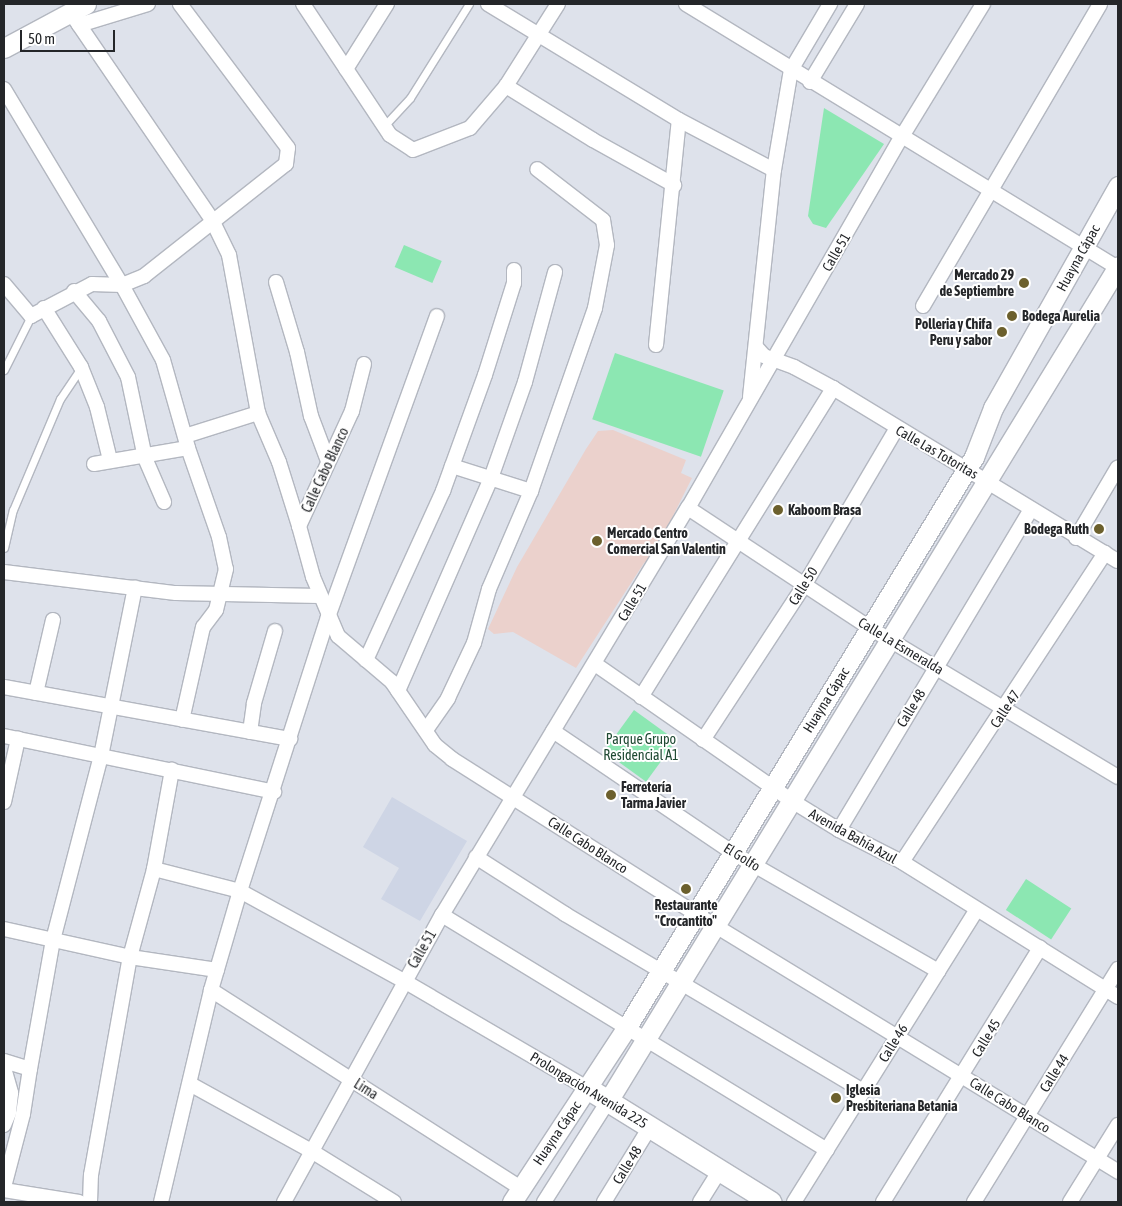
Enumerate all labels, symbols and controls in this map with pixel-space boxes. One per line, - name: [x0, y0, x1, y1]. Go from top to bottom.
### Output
- scale bar: [22, 20, 118, 52]
- text: 50 m: [28, 30, 55, 47]
- street label: Huayna Cápac: [1053, 222, 1103, 294]
- street label: Calle 51: [818, 230, 854, 274]
- place label: Mercado 29 de Septiembre: [939, 267, 1014, 300]
- marker: Mercado 29 de Septiembre: [1018, 277, 1030, 289]
- place label: Bodega Aurelia: [1022, 308, 1100, 324]
- marker: Bodega Aurelia: [1006, 310, 1018, 322]
- place label: Polleria y Chifa Peru y sabor: [915, 316, 992, 348]
- marker: Polleria y Chifa Peru y sabor: [996, 326, 1008, 338]
- street label: Calle Las Totoritas: [893, 422, 981, 482]
- street label: Calle Cabo Blanco: [298, 425, 352, 515]
- place label: Kaboom Brasa: [788, 502, 861, 518]
- marker: Kaboom Brasa: [772, 504, 784, 516]
- place label: Bodega Ruth: [1024, 521, 1089, 537]
- marker: Bodega Ruth: [1093, 523, 1105, 535]
- place label: Mercado Centro Comercial San Valentin: [607, 525, 726, 558]
- marker: Mercado Centro Comercial San Valentin: [591, 535, 603, 547]
- street label: Calle 50: [785, 564, 821, 608]
- street label: Calle 51: [614, 580, 650, 624]
- street label: Calle La Esmeralda: [855, 614, 947, 678]
- street label: Huayna Cápac: [799, 664, 853, 736]
- street label: Calle 48: [893, 686, 929, 730]
- street label: Calle 47: [987, 687, 1023, 731]
- park label: Parque Grupo Residencial A1: [603, 731, 679, 764]
- place label: Ferretería Tarma Javier: [621, 779, 686, 812]
- marker: Ferretería Tarma Javier: [605, 789, 617, 801]
- street label: Avenida Bahía Azul: [806, 805, 900, 867]
- street label: Calle Cabo Blanco: [545, 813, 631, 877]
- street label: El Golfo: [721, 839, 763, 875]
- marker: Restaurante "Crocantito": [680, 883, 692, 895]
- place label: Restaurante "Crocantito": [655, 897, 717, 930]
- street label: Calle 51: [404, 927, 440, 971]
- street label: Calle 45: [968, 1016, 1004, 1060]
- street label: Calle 46: [875, 1021, 911, 1065]
- street label: Prolongación Avenida 225: [527, 1048, 651, 1132]
- street label: Calle 44: [1036, 1051, 1072, 1095]
- street label: Calle Cabo Blanco: [967, 1074, 1053, 1136]
- street label: Lima: [351, 1075, 381, 1103]
- place label: Iglesia Presbiteriana Betania: [846, 1082, 958, 1114]
- marker: Iglesia Presbiteriana Betania: [830, 1092, 842, 1104]
- street label: Huayna Cápac: [529, 1098, 585, 1168]
- street label: Calle 48: [609, 1143, 645, 1187]

